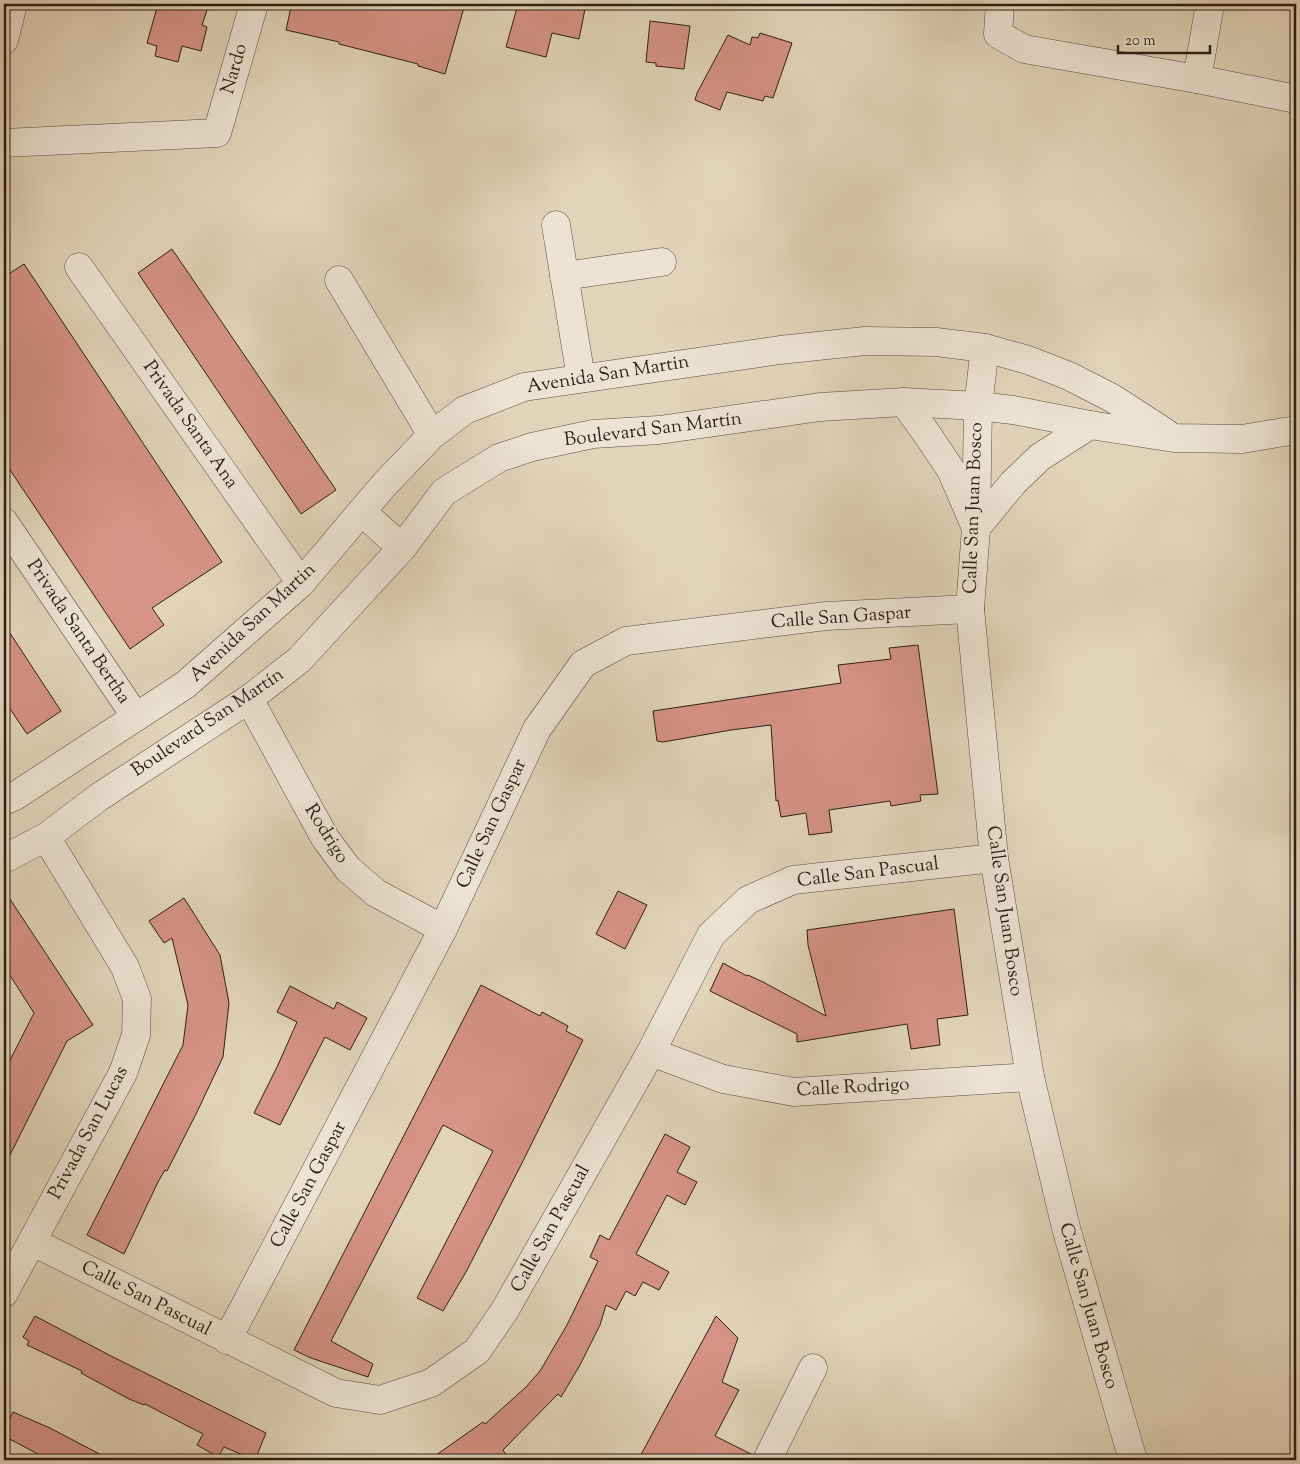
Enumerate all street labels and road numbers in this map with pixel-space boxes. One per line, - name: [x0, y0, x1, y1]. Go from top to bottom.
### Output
- street label: Nardo: [215, 40, 255, 98]
- street label: Avenida San Martin: [525, 349, 691, 401]
- street label: Privada Santa Ana: [136, 356, 244, 495]
- street label: Boulevard San Martín: [563, 406, 743, 454]
- street label: Calle San Juan Bosco: [958, 422, 990, 594]
- street label: Privada Santa Bertha: [19, 554, 137, 710]
- street label: Avenida San Martin: [184, 557, 322, 689]
- street label: Calle San Gaspar: [770, 600, 912, 636]
- street label: Boulevard San Martín: [126, 662, 290, 784]
- street label: Calle San Gaspar: [450, 755, 534, 893]
- street label: Rodrigo: [297, 799, 355, 869]
- street label: Calle San Juan Bosco: [979, 824, 1029, 998]
- street label: Calle San Pascual: [796, 851, 940, 895]
- street label: Privada San Lucas: [42, 1062, 136, 1204]
- street label: Calle Rodrigo: [796, 1072, 910, 1104]
- street label: Calle San Gaspar: [264, 1117, 354, 1253]
- street label: Calle San Pascual: [505, 1160, 597, 1298]
- street label: Calle San Juan Bosco: [1051, 1220, 1125, 1392]
- street label: Calle San Pascual: [76, 1255, 216, 1343]

